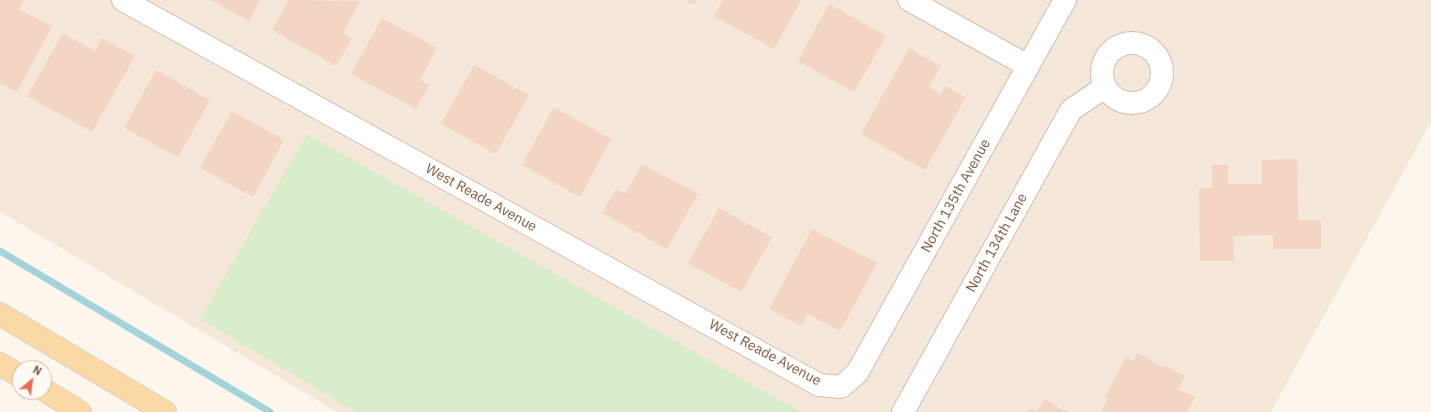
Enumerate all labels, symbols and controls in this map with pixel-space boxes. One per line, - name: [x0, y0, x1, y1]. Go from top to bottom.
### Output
- street label: North 135th Avenue: [918, 136, 994, 256]
- street label: West Reade Avenue: [422, 160, 540, 236]
- street label: North 134th Lane: [963, 191, 1031, 295]
- street label: West Reade Avenue: [706, 316, 824, 390]
- north arrow: [12, 360, 52, 400]
- text: N: [30, 362, 44, 378]

